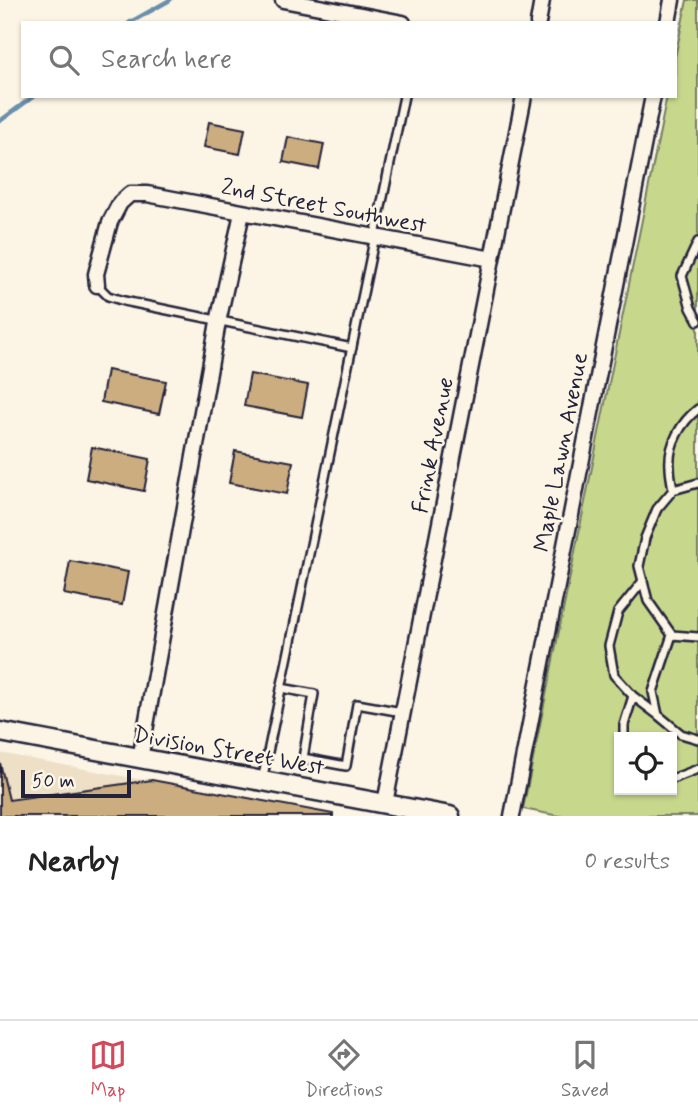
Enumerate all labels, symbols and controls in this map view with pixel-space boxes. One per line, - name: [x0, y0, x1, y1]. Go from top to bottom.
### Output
- search box: [21, 21, 677, 98]
- icon: search: [45, 41, 83, 79]
- text: Search here: [101, 43, 232, 77]
- street label: 2nd Street Southwest: [218, 172, 429, 242]
- street label: Maple Lawn Avenue: [528, 350, 596, 555]
- street label: Frink Avenue: [406, 375, 462, 516]
- street label: Division Street West: [131, 720, 326, 784]
- map controls: [614, 732, 677, 795]
- button: locate: [614, 732, 677, 795]
- scale bar: [21, 767, 131, 799]
- text: 50 m: [32, 769, 75, 794]
- text: Nearby: [28, 842, 119, 881]
- text: 0 results: [584, 847, 670, 877]
- tab: Map: [89, 1036, 127, 1103]
- tab: Directions: [305, 1036, 383, 1103]
- tab: Saved: [561, 1036, 609, 1103]

